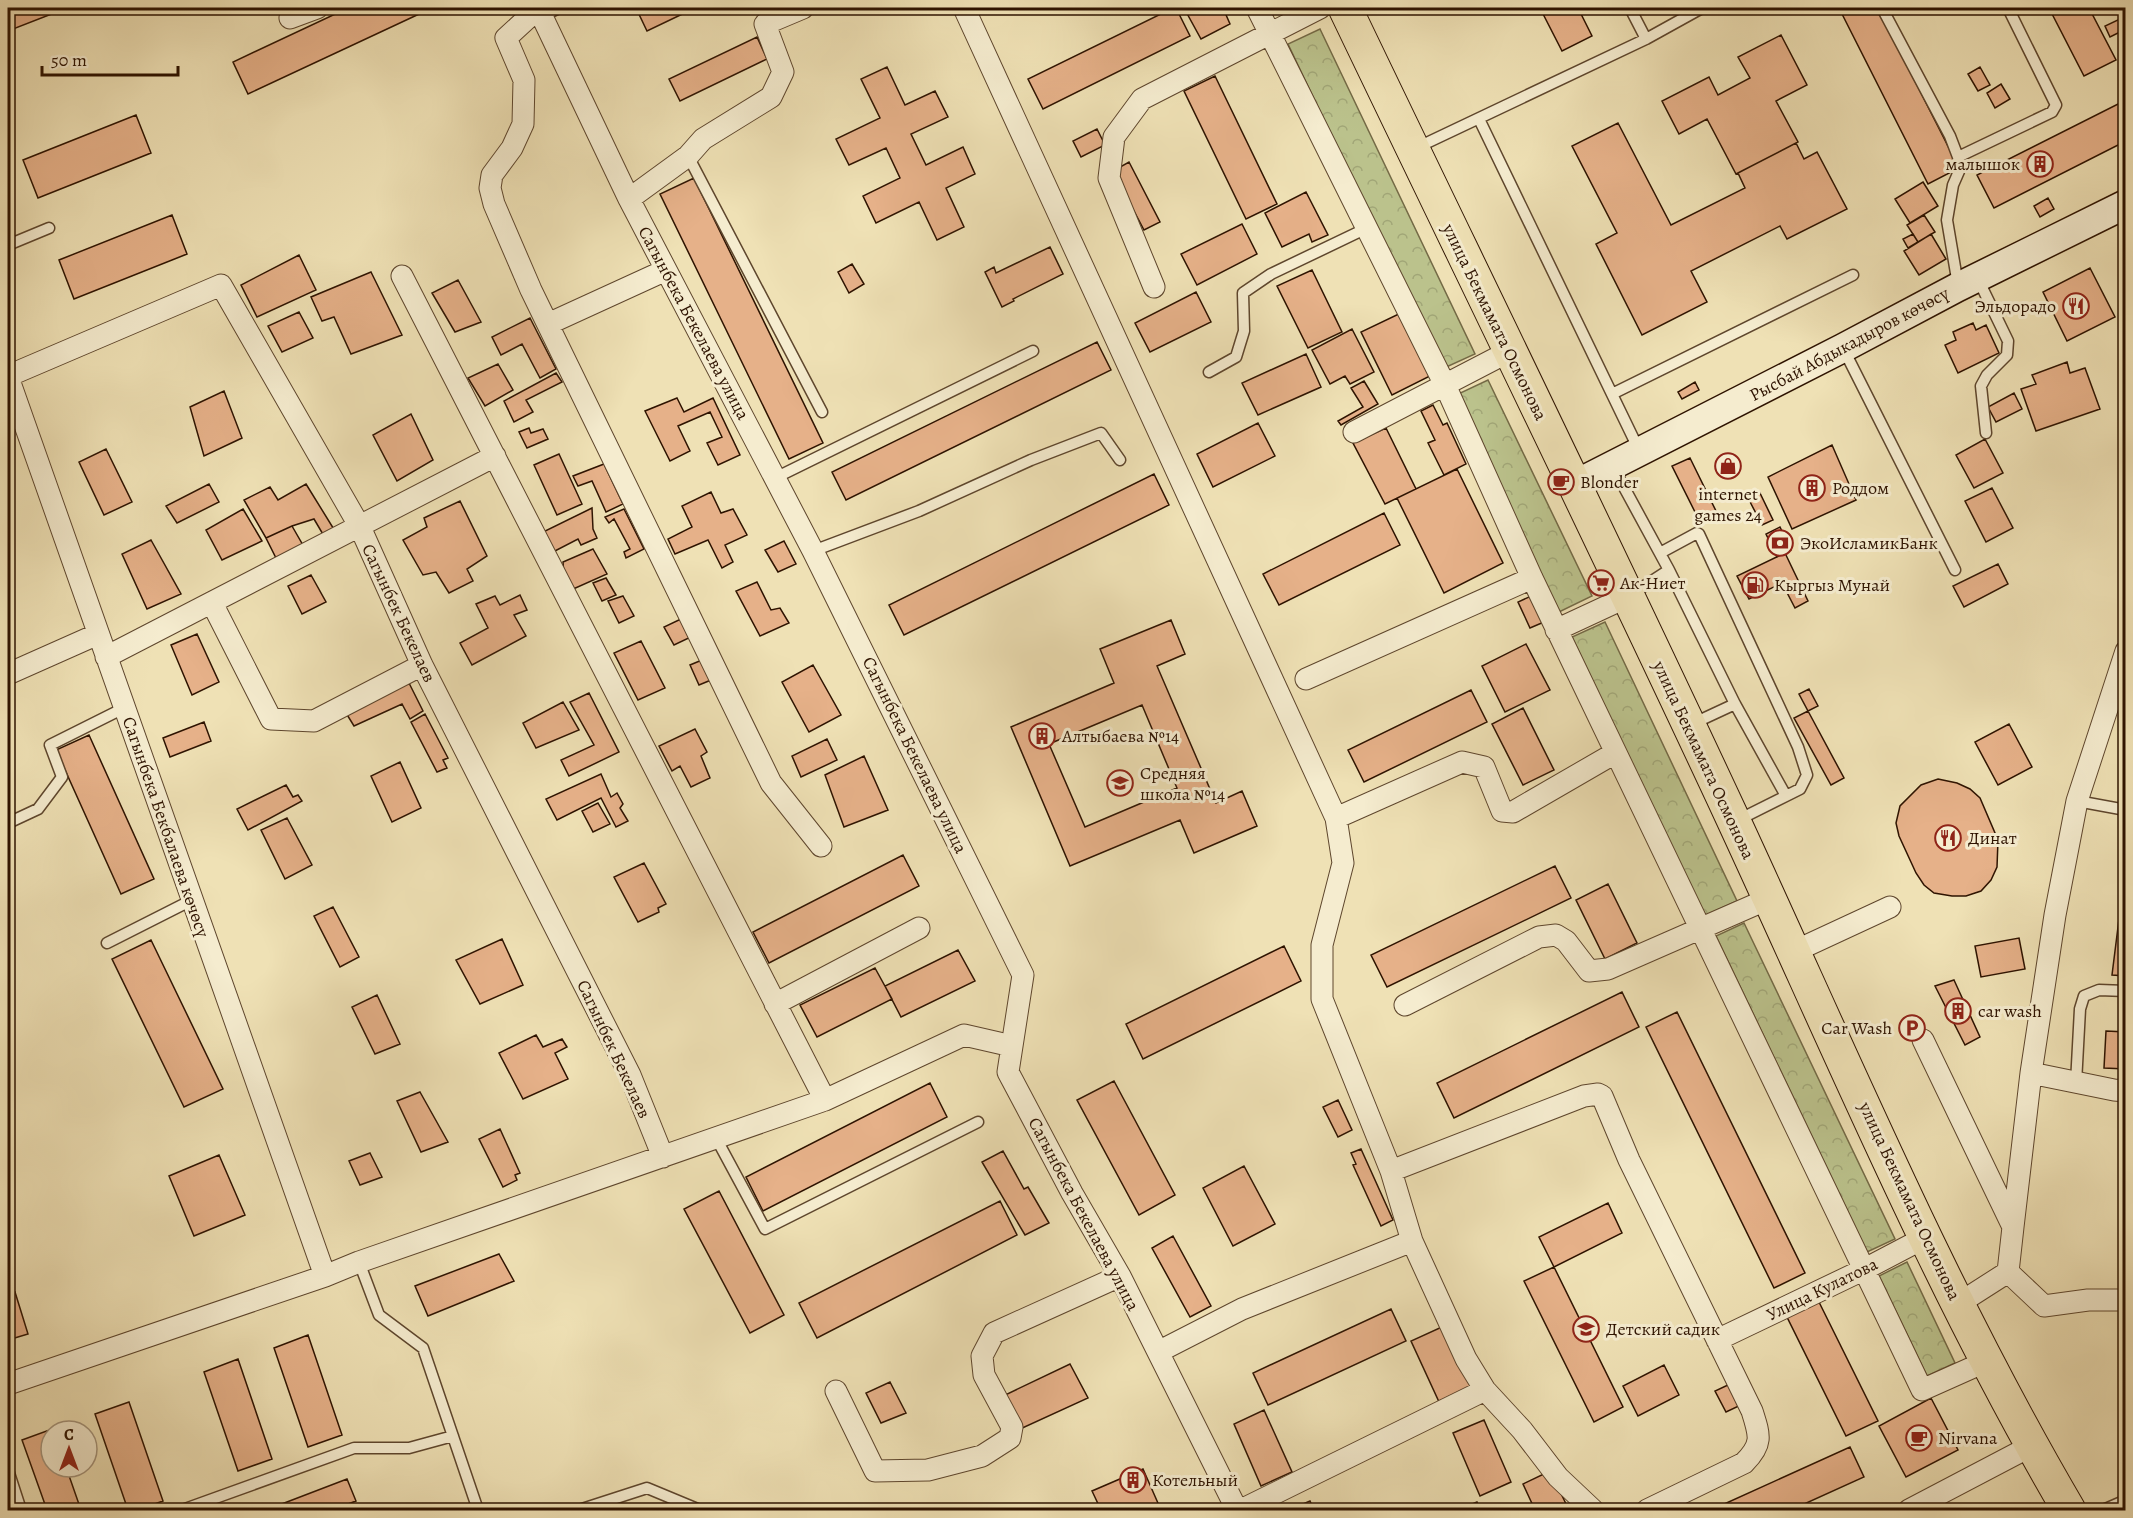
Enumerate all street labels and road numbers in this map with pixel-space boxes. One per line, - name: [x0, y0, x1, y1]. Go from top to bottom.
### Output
- street label: улица Бекмамата Осмонова: [1436, 219, 1553, 425]
- street label: Сагынбека Бекелаева улица: [633, 222, 756, 425]
- street label: Рысбай Абдыкадыров көчөсү: [1745, 281, 1954, 407]
- street label: Сагынбек Бекелаев: [356, 540, 442, 686]
- street label: Сагынбека Бекелаева улица: [857, 653, 973, 858]
- street label: улица Бекмамата Осмонова: [1647, 656, 1761, 864]
- street label: Сагынбека Бекбалаева көчөсү: [117, 713, 215, 941]
- street label: Сагынбек Бекелаев: [571, 976, 657, 1122]
- street label: улица Бекмамата Осмонова: [1853, 1097, 1967, 1305]
- street label: Сагынбека Бекелаева улица: [1023, 1113, 1146, 1316]
- street label: Улица Кулатова: [1762, 1251, 1882, 1326]

